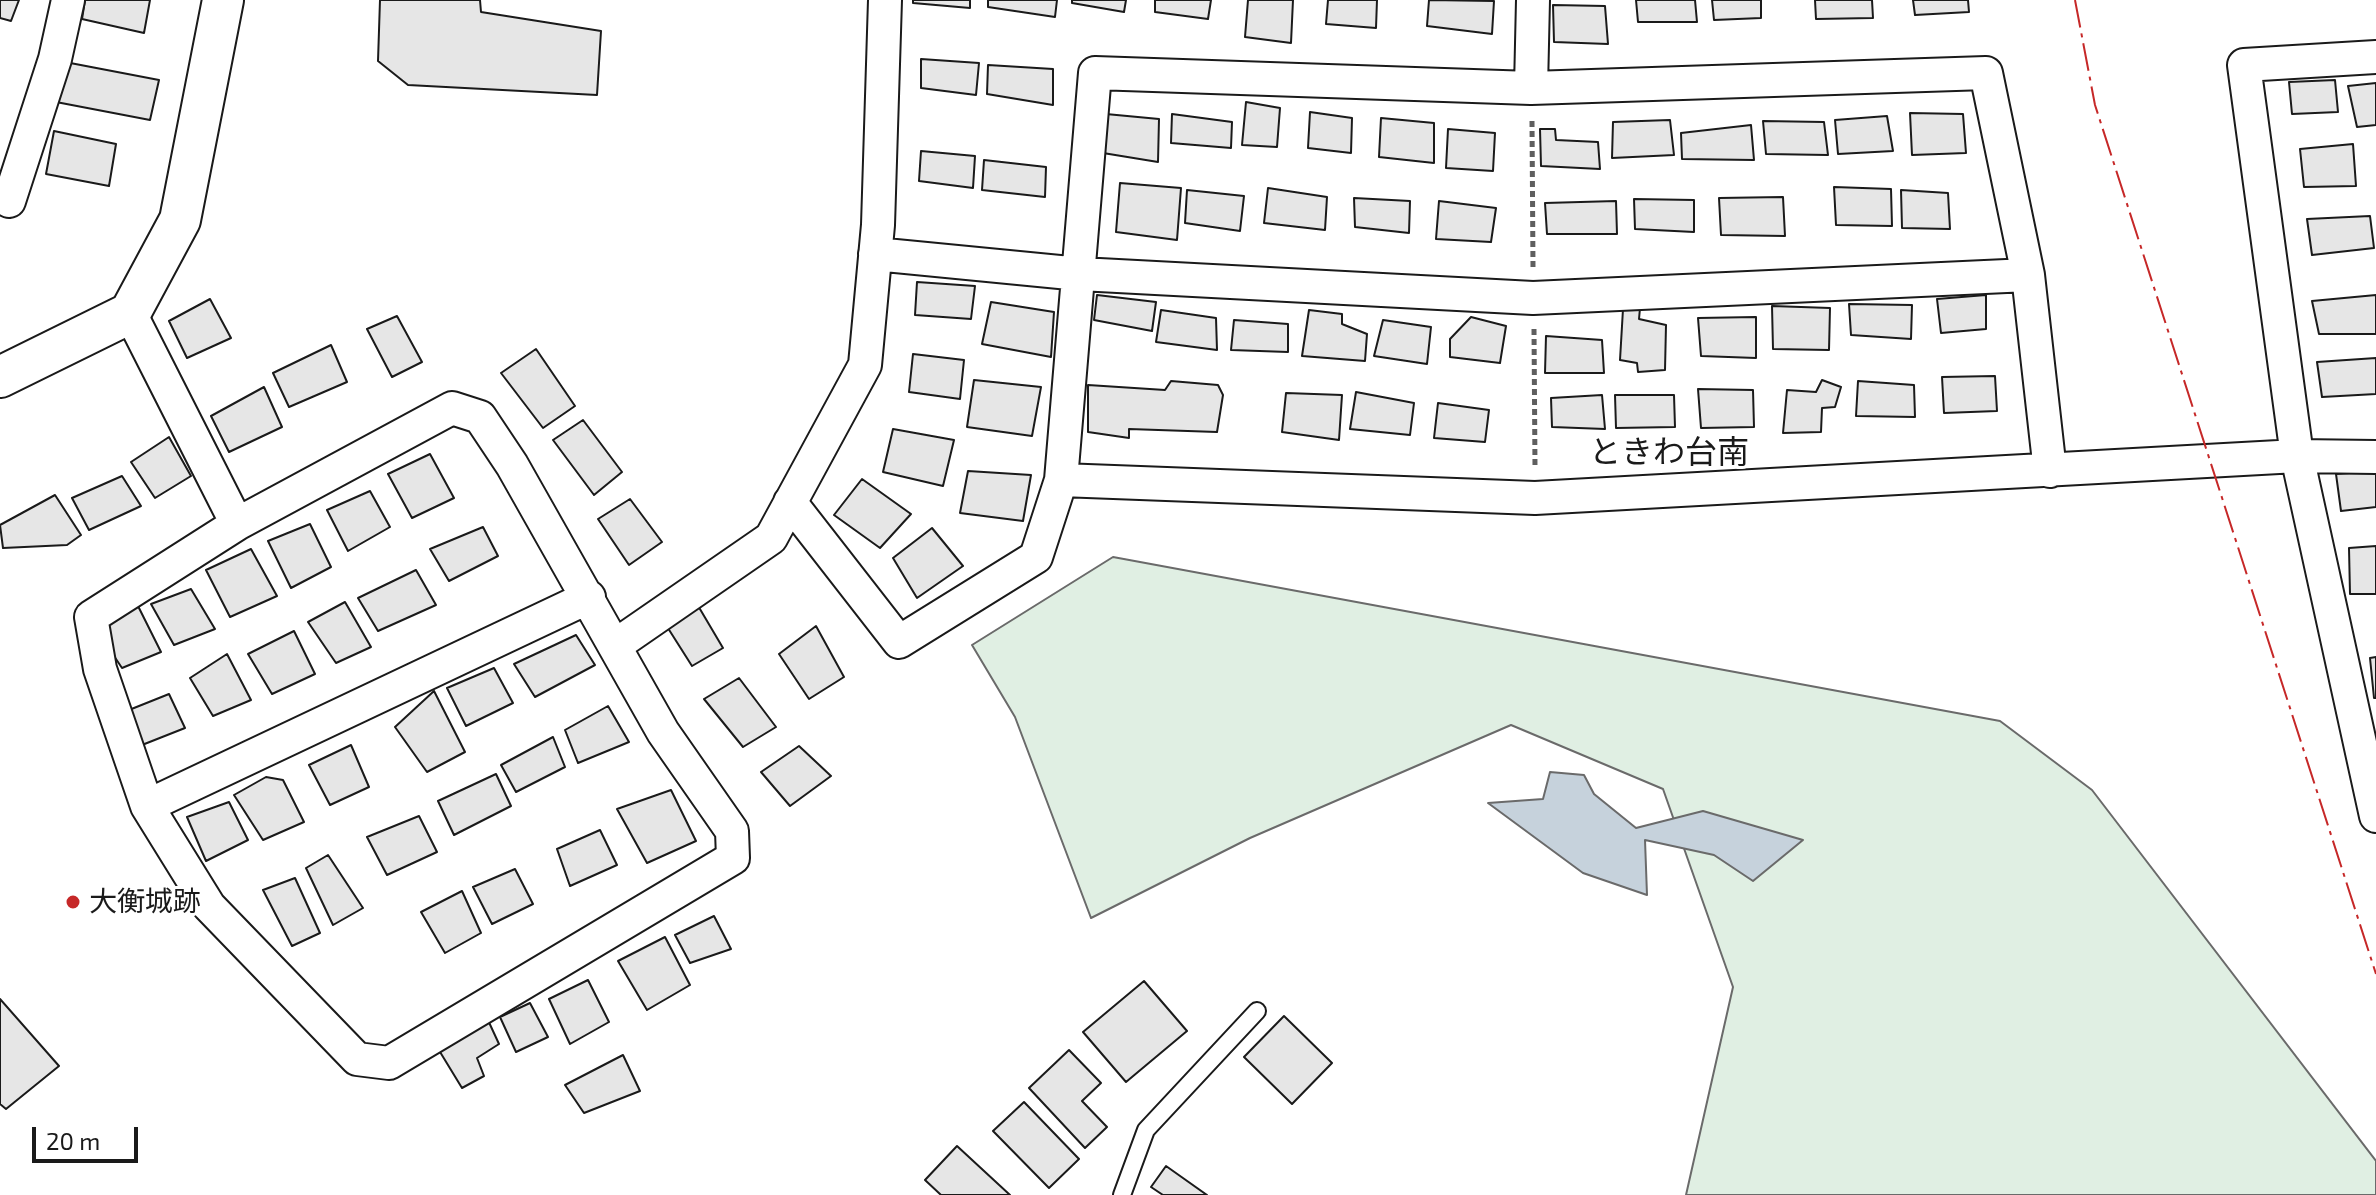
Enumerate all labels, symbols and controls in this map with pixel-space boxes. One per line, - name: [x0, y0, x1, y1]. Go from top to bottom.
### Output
- district label: ときわ台南: [1589, 433, 1749, 471]
- place label: 大衡城跡: [89, 885, 201, 919]
- marker: 大衡城跡: [64, 893, 82, 911]
- scale bar: [36, 1111, 142, 1161]
- text: 20 m: [46, 1126, 100, 1155]

